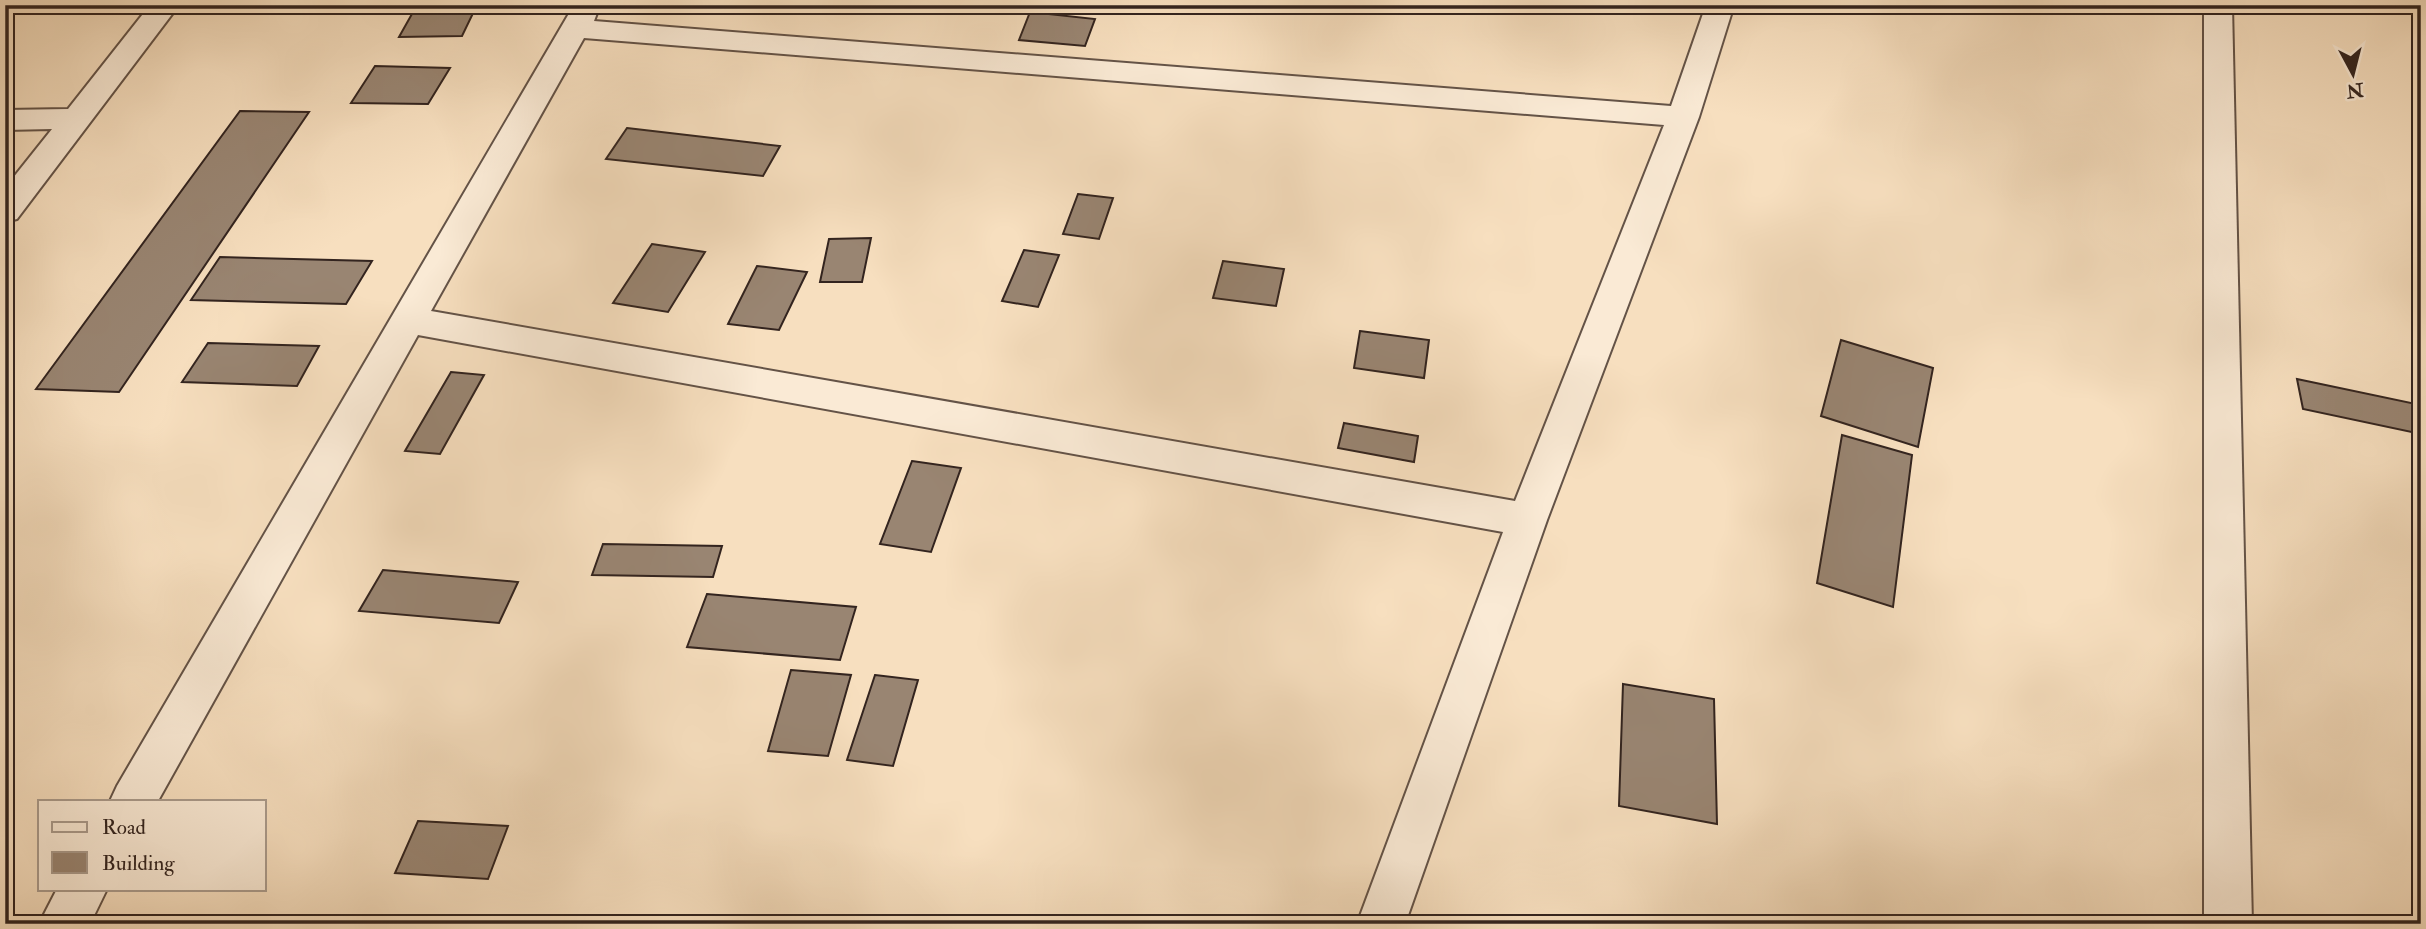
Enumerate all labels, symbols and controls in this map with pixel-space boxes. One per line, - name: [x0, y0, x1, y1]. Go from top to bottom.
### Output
- north arrow: [2318, 38, 2388, 108]
- text: N: [2344, 77, 2366, 103]
- legend: [38, 800, 266, 890]
- text: Road: [102, 814, 147, 841]
- text: Building: [102, 850, 175, 877]

